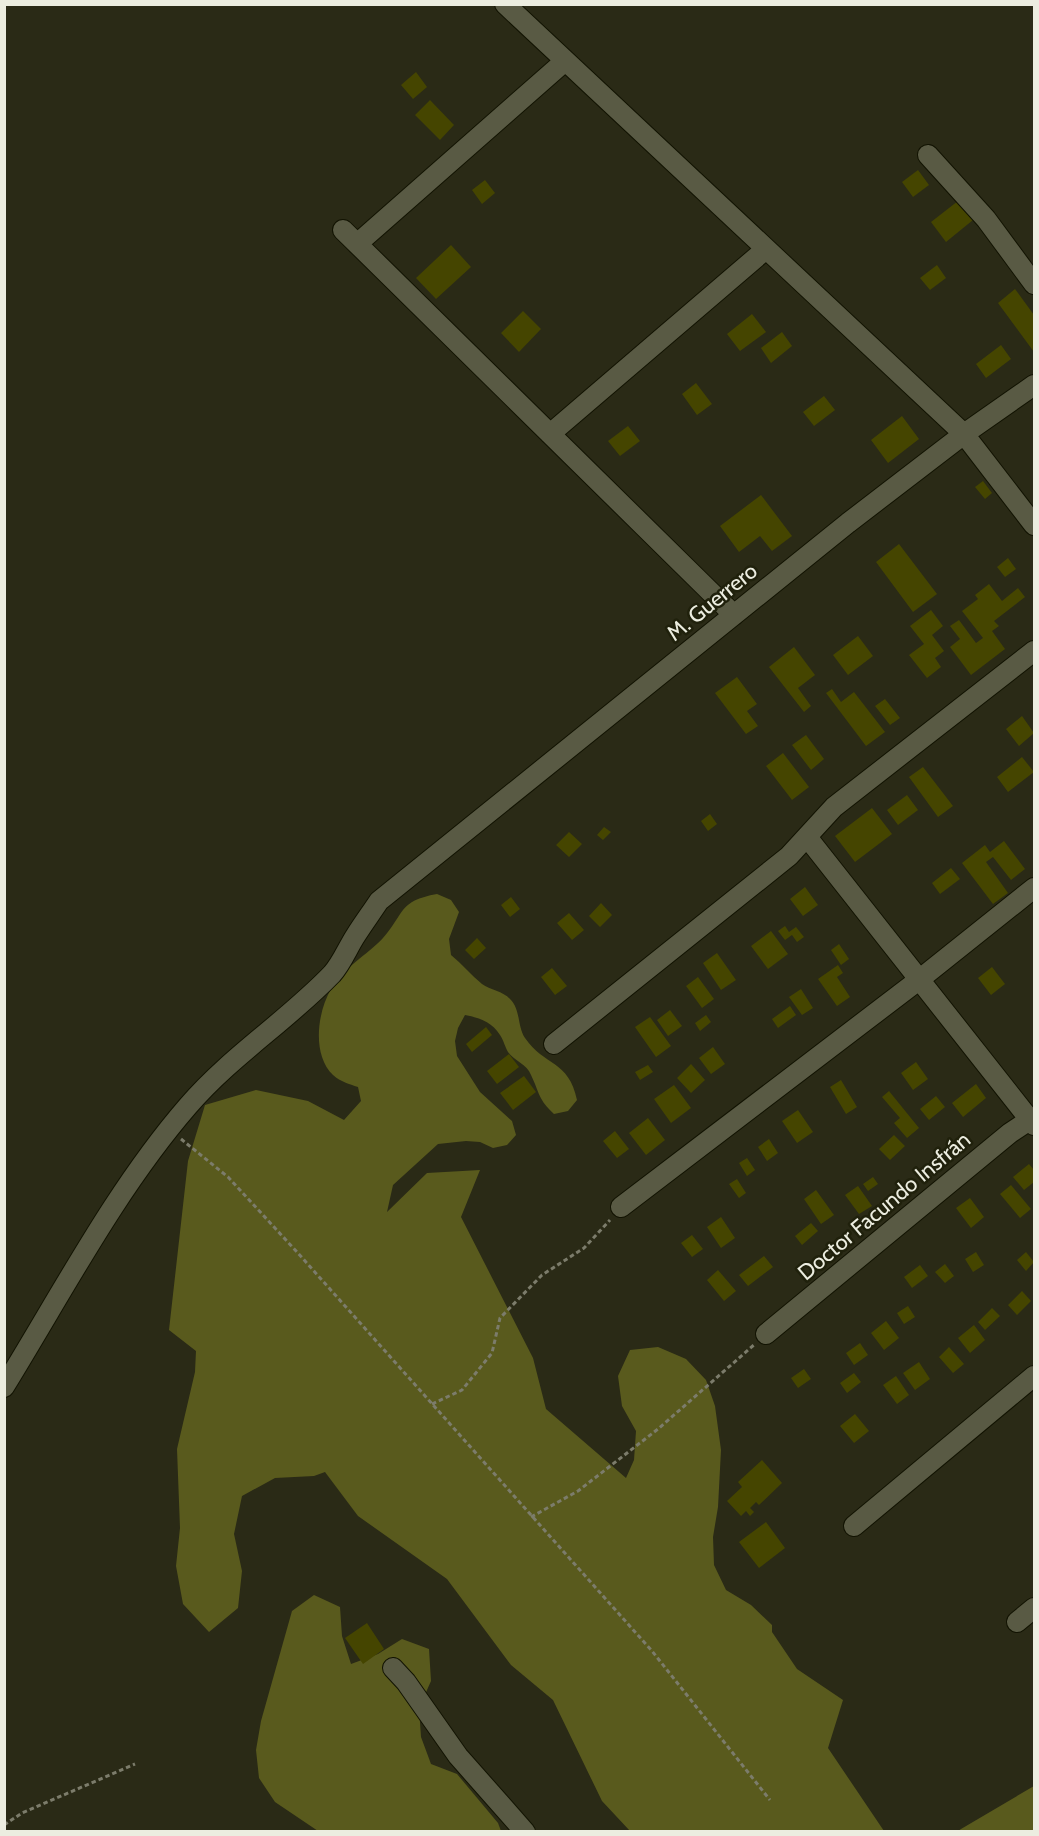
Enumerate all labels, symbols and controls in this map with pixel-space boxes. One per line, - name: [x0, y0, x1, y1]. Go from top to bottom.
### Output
- street label: M. Guerrero: [661, 557, 763, 647]
- street label: Doctor Facundo Insfrán: [792, 1126, 976, 1286]

